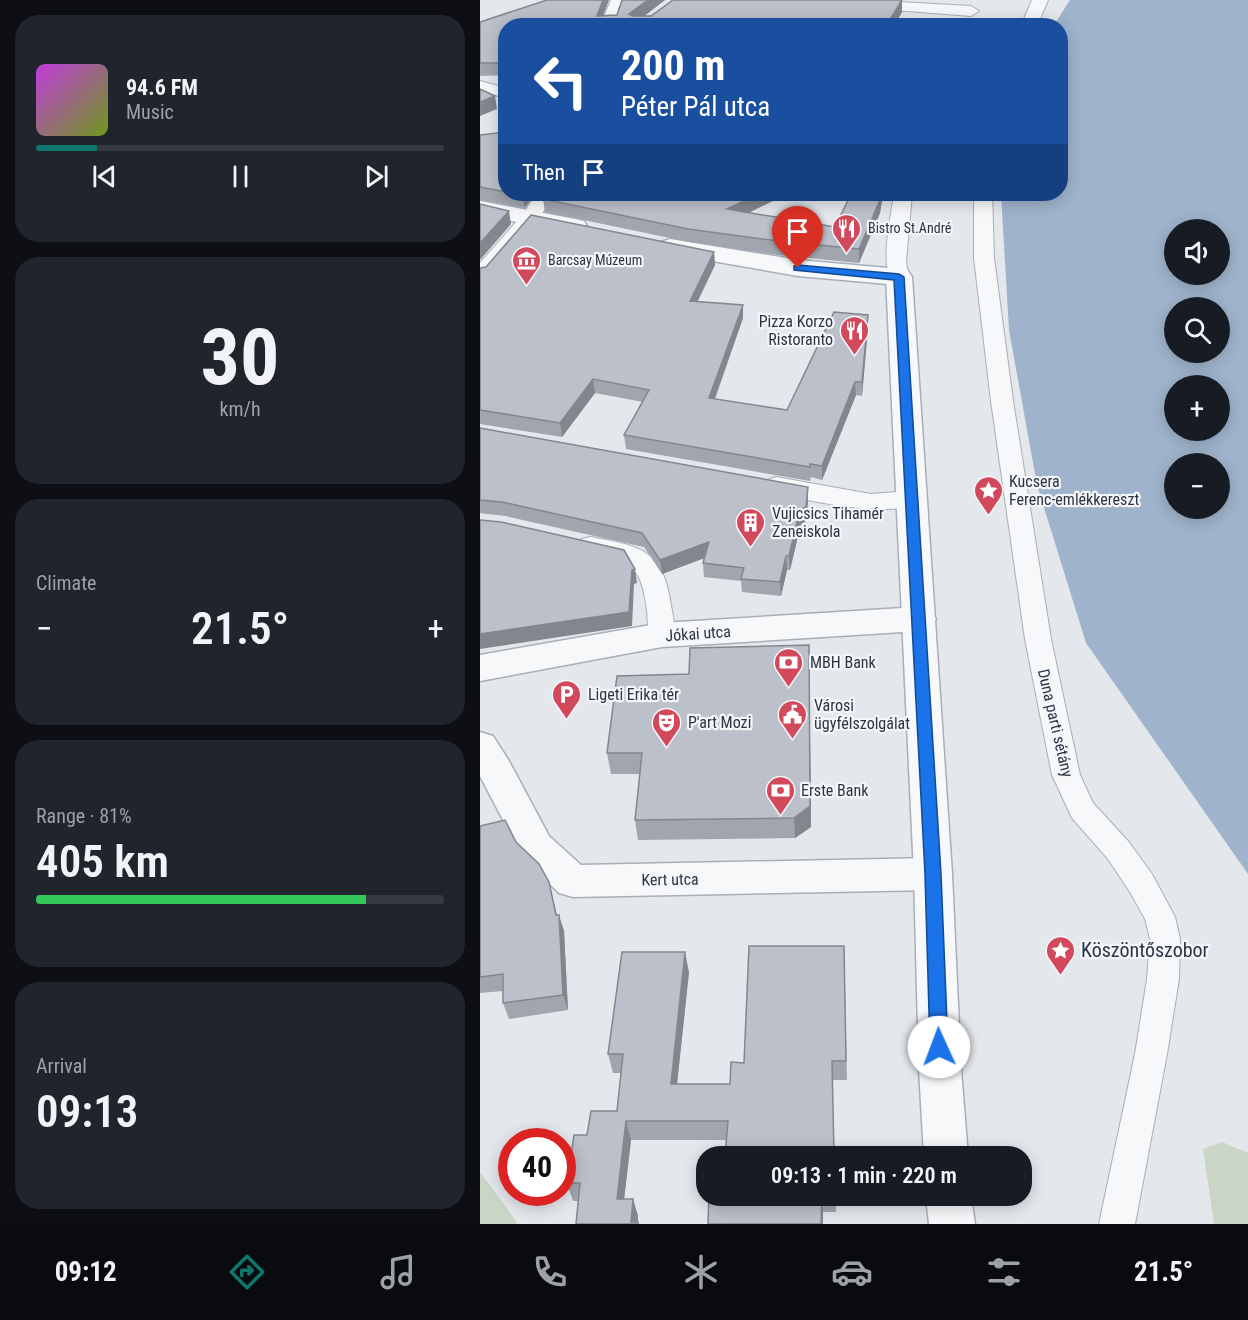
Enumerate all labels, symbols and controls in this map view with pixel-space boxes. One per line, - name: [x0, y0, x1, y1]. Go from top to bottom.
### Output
- text: 200 m: [621, 41, 726, 90]
- icon: left: [522, 42, 600, 120]
- text: 94.6 FM: [126, 75, 198, 100]
- text: Péter Pál utca: [621, 91, 770, 123]
- text: Music: [126, 100, 174, 124]
- icon: arrive: [577, 156, 610, 189]
- icon: previous: [88, 160, 121, 193]
- icon: pause: [224, 160, 257, 193]
- icon: next: [360, 160, 393, 193]
- text: Then: [522, 160, 565, 185]
- pin: [772, 206, 823, 268]
- restaurant icon: Bistro St.André: [831, 212, 863, 254]
- icon: arrive: [781, 215, 814, 248]
- map controls: [1164, 219, 1230, 519]
- button: sound: [1164, 219, 1230, 285]
- place label: Bistro St.André: [868, 220, 952, 236]
- museum icon: Barcsay Múzeum: [511, 244, 543, 286]
- place label: Barcsay Múzeum: [548, 252, 642, 268]
- button: search: [1164, 297, 1230, 363]
- text: 30: [201, 312, 279, 403]
- place label: Pizza Korzo Ristoranto: [759, 312, 833, 349]
- restaurant icon: Pizza Korzo Ristoranto: [838, 314, 870, 356]
- button: +: [1164, 375, 1230, 441]
- text: km/h: [219, 397, 261, 421]
- button: −: [1164, 453, 1230, 519]
- place label: Kucsera Ferenc-emlékkereszt: [1009, 472, 1139, 509]
- place icon: Kucsera Ferenc-emlékkereszt: [972, 474, 1004, 516]
- place label: Vujicsics Tihamér Zeneiskola: [772, 504, 884, 541]
- building icon: Vujicsics Tihamér Zeneiskola: [735, 506, 767, 548]
- text: Climate: [36, 571, 96, 595]
- text: 21.5°: [191, 602, 289, 655]
- text: −: [36, 609, 53, 648]
- text: +: [428, 609, 444, 648]
- street label: Jókai utca: [665, 622, 731, 645]
- bank icon: MBH Bank: [773, 646, 805, 688]
- place label: MBH Bank: [810, 653, 877, 672]
- street label: Duna parti sétány: [1034, 667, 1077, 779]
- parking icon: Ligeti Erika tér: [551, 678, 583, 720]
- place label: Ligeti Erika tér: [588, 685, 679, 704]
- place label: Városi ügyfélszolgálat: [814, 696, 910, 733]
- public building icon: Városi ügyfélszolgálat: [777, 698, 809, 740]
- theatre icon: P'art Mozi: [651, 706, 683, 748]
- place label: P'art Mozi: [688, 713, 751, 732]
- bank icon: Erste Bank: [764, 774, 796, 816]
- place label: Erste Bank: [801, 781, 869, 800]
- text: Range · 81%: [36, 804, 132, 828]
- text: 405 km: [36, 835, 169, 888]
- street label: Kert utca: [641, 870, 699, 889]
- place icon: Köszöntőszobor: [1044, 934, 1076, 976]
- place label: Köszöntőszobor: [1081, 938, 1209, 962]
- position arrow: [907, 1015, 971, 1079]
- text: Arrival: [36, 1054, 87, 1078]
- text: 09:13: [36, 1085, 138, 1138]
- speed limit sign: 40: [498, 1128, 576, 1206]
- text: 09:13 · 1 min · 220 m: [771, 1163, 957, 1188]
- icon: directions: [226, 1251, 268, 1293]
- icon: music: [377, 1251, 419, 1293]
- icon: phone: [529, 1251, 571, 1293]
- icon: climate: [680, 1251, 722, 1293]
- icon: car: [831, 1251, 873, 1293]
- icon: filters: [983, 1251, 1025, 1293]
- text: 09:12: [55, 1256, 117, 1288]
- text: 21.5°: [1134, 1256, 1193, 1288]

